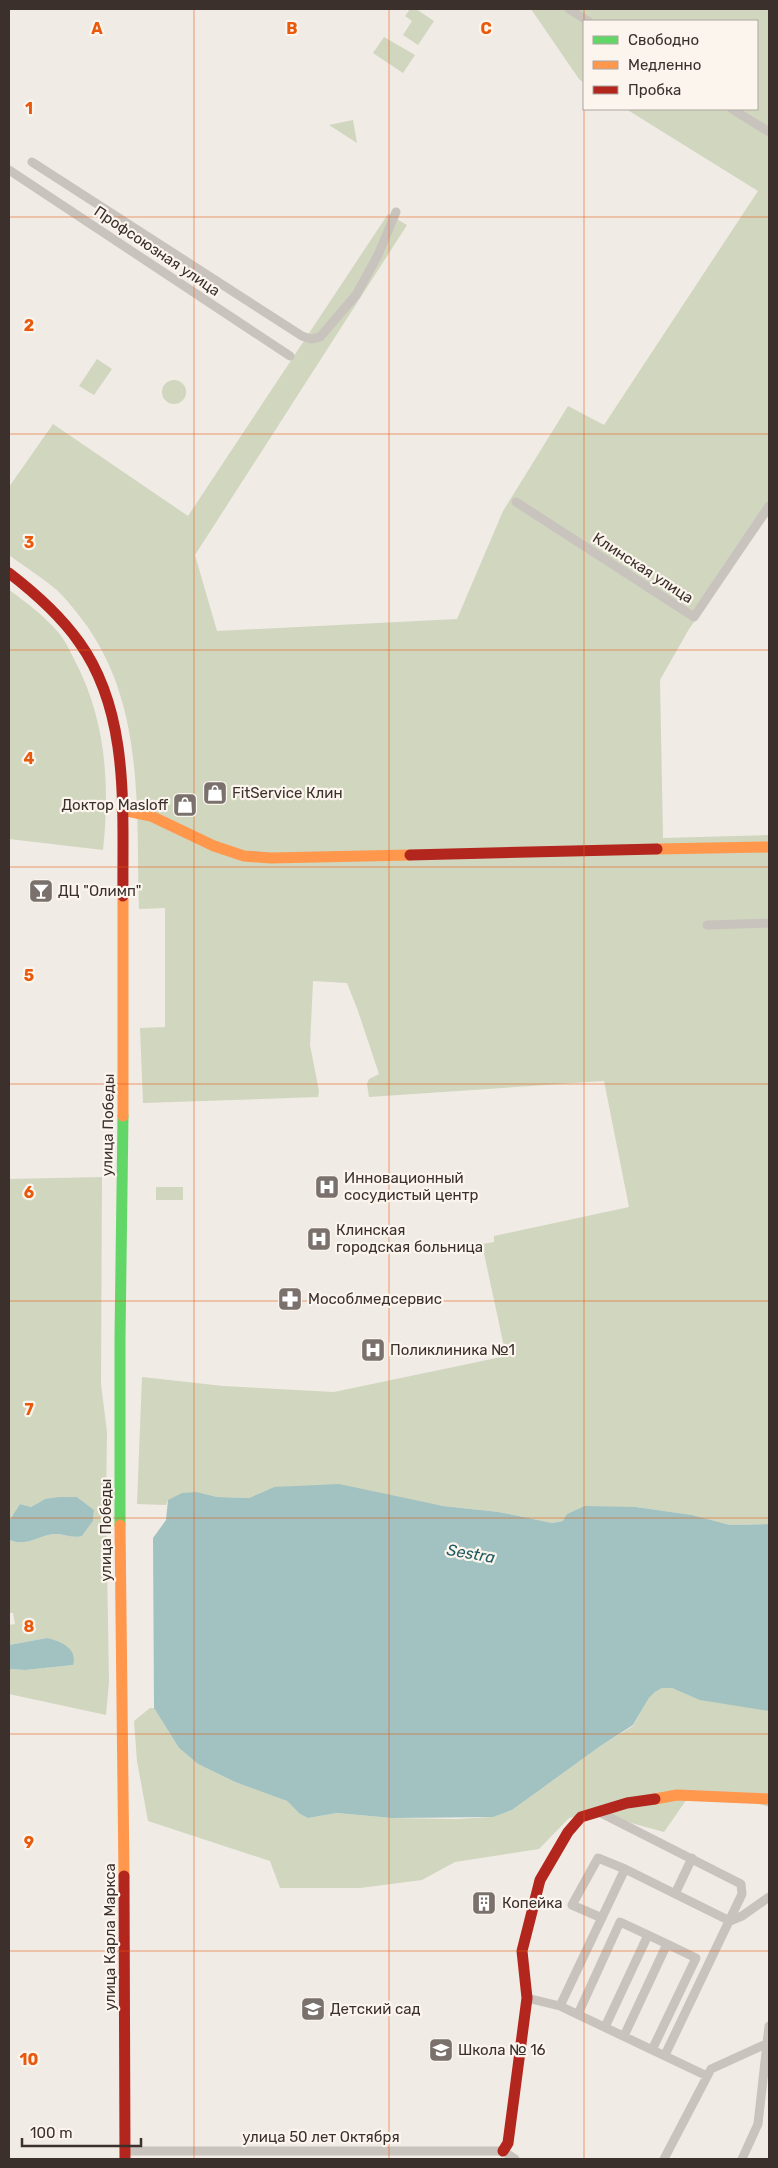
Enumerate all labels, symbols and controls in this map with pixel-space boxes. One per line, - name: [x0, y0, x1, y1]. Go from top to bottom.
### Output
- text: A: [91, 19, 103, 38]
- text: B: [286, 19, 298, 38]
- text: C: [480, 19, 492, 38]
- legend: [583, 20, 758, 110]
- text: Свободно: [628, 31, 699, 49]
- text: Медленно: [628, 56, 701, 74]
- text: Пробка: [628, 81, 681, 99]
- text: 1: [25, 99, 33, 118]
- street label: Профсоюзная улица: [91, 202, 223, 300]
- text: 2: [24, 316, 34, 335]
- street label: Клинская улица: [589, 529, 697, 607]
- text: 3: [24, 533, 34, 552]
- text: 4: [24, 749, 35, 768]
- shop icon: FitService Клин: [202, 780, 228, 806]
- place label: FitService Клин: [232, 784, 343, 802]
- shop icon: Доктор Masloff: [172, 792, 198, 818]
- place label: Доктор Masloff: [61, 796, 169, 814]
- bar icon: ДЦ "Олимп": [28, 878, 54, 904]
- place label: ДЦ "Олимп": [58, 882, 141, 900]
- text: 5: [24, 966, 34, 985]
- street label: улица Победы: [98, 1073, 118, 1177]
- place label: Инновационный сосудистый центр: [344, 1169, 478, 1204]
- hospital icon: Инновационный сосудистый центр: [314, 1174, 340, 1200]
- text: 6: [24, 1183, 34, 1202]
- place label: Клинская городская больница: [336, 1221, 483, 1256]
- hospital icon: Клинская городская больница: [306, 1226, 332, 1252]
- pharmacy icon: Мособлмедсервис: [277, 1286, 303, 1312]
- place label: Мособлмедсервис: [308, 1290, 442, 1308]
- hospital icon: Поликлиника №1: [360, 1337, 386, 1363]
- place label: Поликлиника №1: [390, 1341, 515, 1359]
- text: 7: [24, 1400, 34, 1419]
- street label: улица Победы: [97, 1479, 115, 1581]
- water label: Sestra: [445, 1540, 497, 1567]
- text: 8: [24, 1617, 35, 1636]
- text: 9: [24, 1833, 34, 1852]
- street label: улица Карла Маркса: [101, 1863, 119, 2011]
- building icon: Копейка: [471, 1890, 497, 1916]
- place label: Копейка: [502, 1894, 563, 1912]
- school or university icon: Детский сад: [300, 1996, 326, 2022]
- place label: Детский сад: [330, 2000, 421, 2018]
- school or university icon: Школа № 16: [428, 2037, 454, 2063]
- place label: Школа № 16: [458, 2041, 546, 2059]
- text: 10: [20, 2050, 39, 2069]
- scale bar: [22, 2116, 141, 2148]
- text: 100 m: [30, 2124, 72, 2142]
- street label: улица 50 лет Октября: [242, 2128, 400, 2146]

